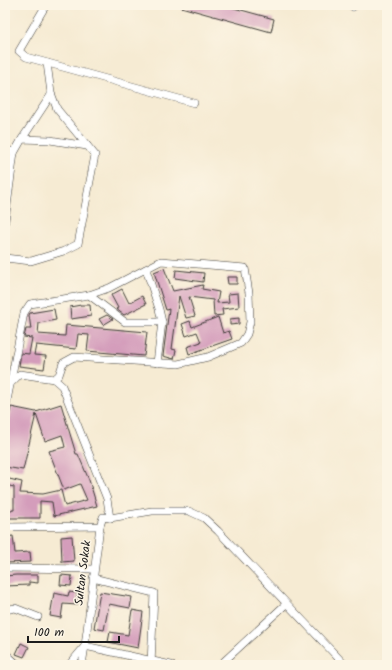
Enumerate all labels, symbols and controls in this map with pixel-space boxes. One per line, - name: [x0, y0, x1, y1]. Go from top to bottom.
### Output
- street label: Sultan Sokak: [70, 539, 96, 607]
- scale bar: [28, 618, 119, 644]
- text: 100 m: [34, 623, 65, 642]

